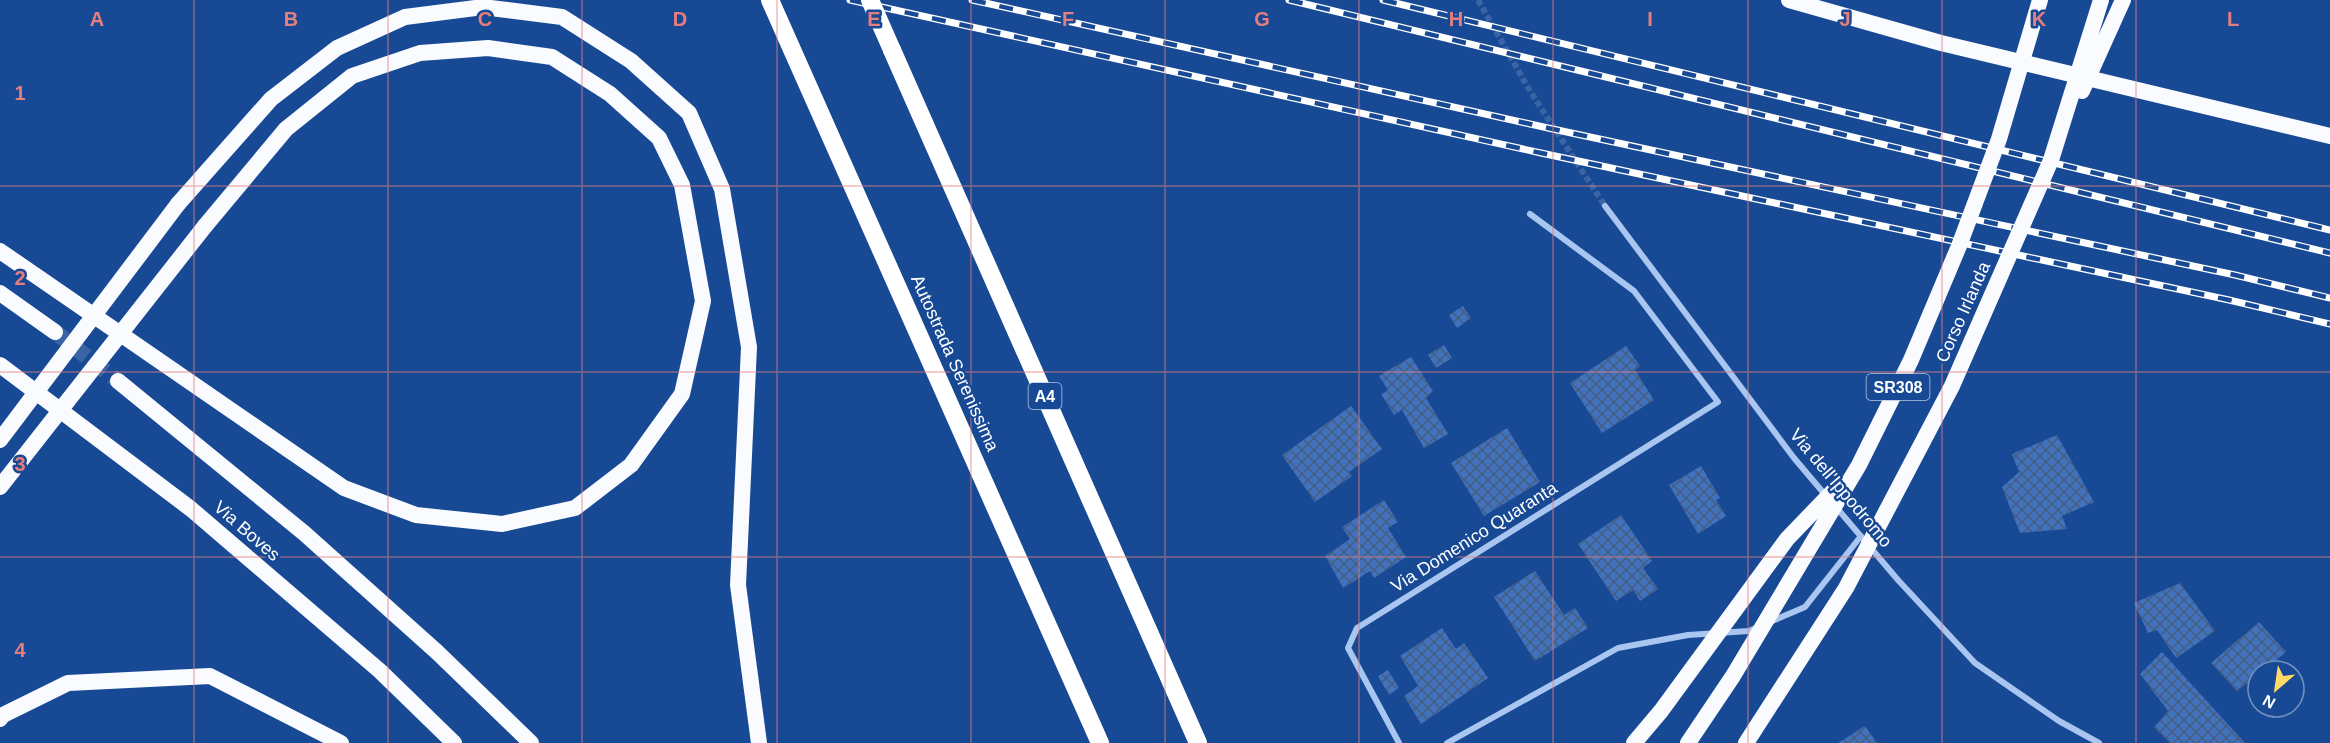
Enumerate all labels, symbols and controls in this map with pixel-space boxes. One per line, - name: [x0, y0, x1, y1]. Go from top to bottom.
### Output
- text: A: [90, 8, 104, 30]
- text: B: [284, 8, 298, 30]
- text: C: [478, 8, 492, 30]
- text: D: [673, 8, 687, 30]
- text: E: [867, 8, 881, 30]
- text: F: [1062, 8, 1074, 30]
- text: G: [1254, 8, 1270, 30]
- text: H: [1449, 8, 1463, 30]
- text: I: [1647, 8, 1653, 30]
- text: J: [1839, 8, 1851, 30]
- text: K: [2032, 8, 2047, 30]
- text: L: [2227, 8, 2239, 30]
- text: 1: [14, 82, 26, 104]
- street label: Corso Irlanda: [1932, 258, 1995, 365]
- text: 2: [14, 267, 26, 289]
- street label: Autostrada Serenissima: [907, 272, 1003, 455]
- road number: SR308: [1866, 374, 1930, 400]
- road number: A4: [1028, 383, 1062, 409]
- street label: Via dell'Ippodromo: [1786, 425, 1896, 551]
- text: 3: [14, 453, 26, 475]
- street label: Via Domenico Quaranta: [1387, 477, 1561, 596]
- street label: Via Boves: [210, 497, 284, 565]
- text: 4: [14, 639, 26, 661]
- north arrow: [2246, 659, 2306, 719]
- text: N: [2260, 691, 2278, 712]

